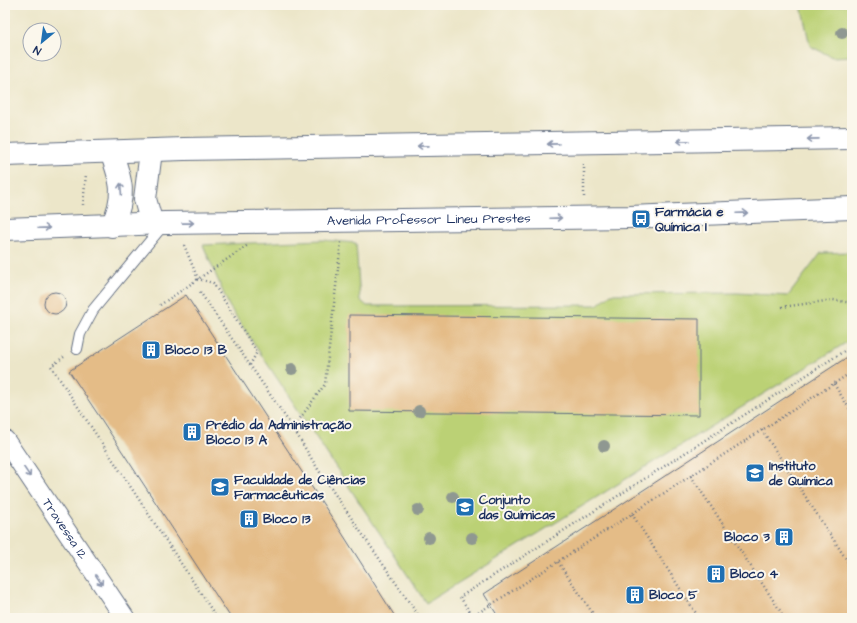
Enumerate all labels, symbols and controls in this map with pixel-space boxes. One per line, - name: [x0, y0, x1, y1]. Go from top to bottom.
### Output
- north arrow: [22, 22, 62, 62]
- text: N: [31, 42, 44, 59]
- one-way arrow: [807, 135, 820, 143]
- one-way arrow: [677, 137, 690, 145]
- one-way arrow: [547, 140, 560, 148]
- one-way arrow: [417, 142, 430, 150]
- one-way arrow: [118, 183, 125, 196]
- place label: Farmácia e Química I: [655, 203, 724, 236]
- bus stop icon: Farmácia e Química I: [630, 208, 652, 230]
- street label: Avenida Professor Lineu Prestes: [327, 209, 531, 230]
- one-way arrow: [735, 209, 748, 216]
- one-way arrow: [549, 214, 562, 222]
- one-way arrow: [181, 220, 194, 227]
- one-way arrow: [37, 225, 50, 232]
- building icon: Bloco 13 B: [140, 339, 162, 361]
- place label: Bloco 13 B: [165, 341, 228, 359]
- place label: Prédio da Administração Bloco 13 A: [206, 416, 352, 449]
- building icon: Prédio da Administração Bloco 13 A: [181, 421, 203, 443]
- place label: Instituto de Química: [768, 457, 833, 490]
- school or university icon: Instituto de Química: [744, 462, 766, 484]
- one-way arrow: [23, 466, 31, 477]
- place label: Faculdade de Ciências Farmacêuticas: [234, 471, 366, 504]
- school or university icon: Faculdade de Ciências Farmacêuticas: [209, 476, 231, 498]
- place label: Conjunto das Químicas: [478, 491, 556, 524]
- street label: Travessa 12: [38, 495, 92, 563]
- school or university icon: Conjunto das Químicas: [454, 496, 476, 518]
- building icon: Bloco 13: [238, 508, 260, 530]
- place label: Bloco 13: [263, 510, 311, 528]
- building icon: Bloco 3: [773, 526, 795, 548]
- place label: Bloco 3: [724, 528, 770, 546]
- building icon: Bloco 4: [705, 563, 727, 585]
- place label: Bloco 4: [730, 565, 778, 583]
- one-way arrow: [95, 574, 103, 585]
- building icon: Bloco 5: [624, 584, 646, 606]
- place label: Bloco 5: [649, 586, 698, 604]

